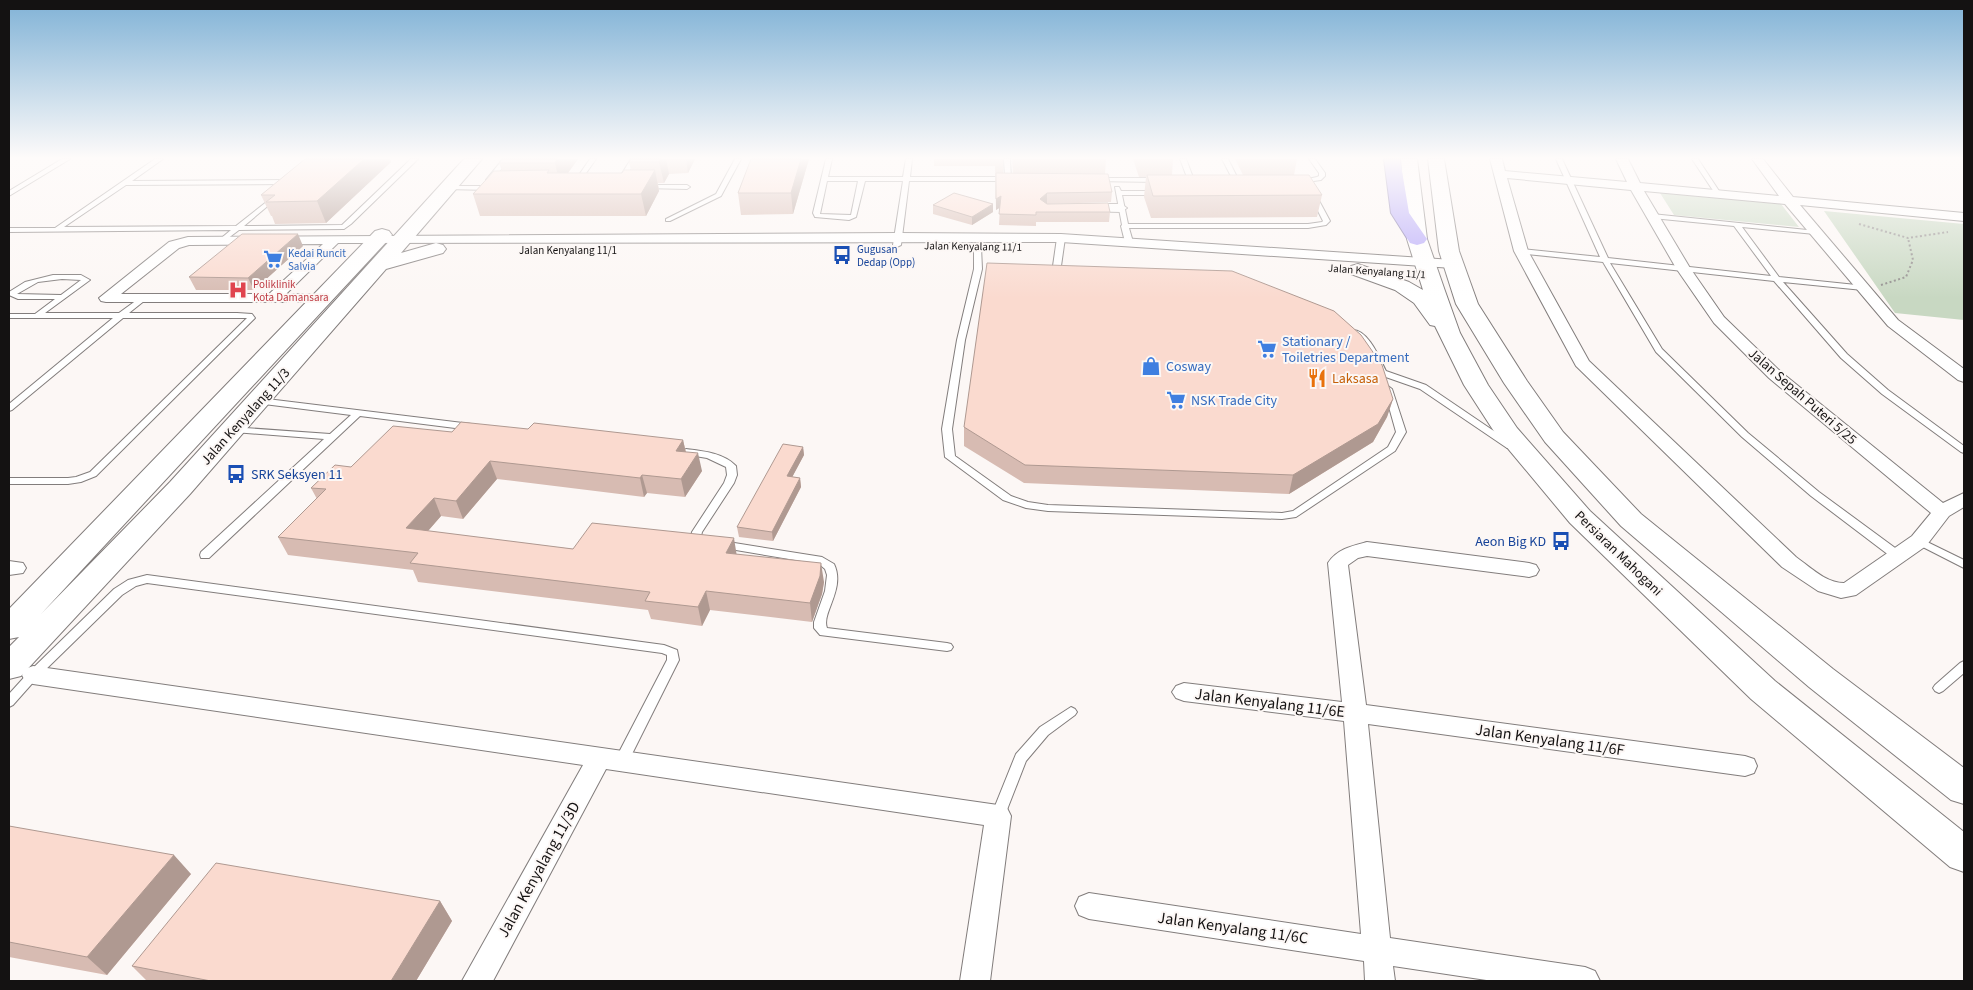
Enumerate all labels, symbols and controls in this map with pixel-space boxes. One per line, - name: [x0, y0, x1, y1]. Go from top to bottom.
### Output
- street label: Jalan Kenyalang 11/1: [924, 238, 1022, 255]
- place label: Gugusan Dedap (Opp): [857, 242, 915, 270]
- street label: Jalan Kenyalang 11/1: [519, 243, 617, 258]
- bus stop icon: Gugusan Dedap (Opp): [831, 244, 853, 266]
- place label: Kedai Runcit Salvia: [288, 246, 346, 274]
- supermarket icon: Kedai Runcit Salvia: [262, 248, 284, 270]
- street label: Jalan Kenyalang 11/1: [1328, 261, 1426, 282]
- place label: Poliklinik Kota Damansara: [253, 277, 329, 305]
- hospital icon: Poliklinik Kota Damansara: [227, 279, 249, 301]
- place label: Stationary / Toiletries Department: [1282, 332, 1410, 368]
- supermarket icon: Stationary / Toiletries Department: [1256, 338, 1278, 360]
- street label: Jalan Sepah Puteri 5/25: [1744, 344, 1861, 450]
- shop icon: Cosway: [1140, 355, 1162, 377]
- place label: Cosway: [1166, 357, 1211, 377]
- street label: Jalan Kenyalang 11/3: [197, 364, 295, 470]
- restaurant icon: Laksasa: [1306, 367, 1328, 389]
- place label: Laksasa: [1332, 369, 1379, 389]
- supermarket icon: NSK Trade City: [1165, 389, 1187, 411]
- place label: NSK Trade City: [1191, 391, 1278, 411]
- bus stop icon: SRK Seksyen 11: [225, 463, 247, 485]
- place label: SRK Seksyen 11: [251, 465, 342, 485]
- street label: Persiaran Mahogani: [1570, 507, 1667, 601]
- bus stop icon: Aeon Big KD: [1550, 530, 1572, 552]
- place label: Aeon Big KD: [1475, 532, 1546, 552]
- street label: Jalan Kenyalang 11/6E: [1194, 683, 1346, 723]
- street label: Jalan Kenyalang 11/6F: [1474, 719, 1626, 761]
- street label: Jalan Kenyalang 11/3D: [492, 797, 585, 941]
- street label: Jalan Kenyalang 11/6C: [1156, 907, 1309, 949]

